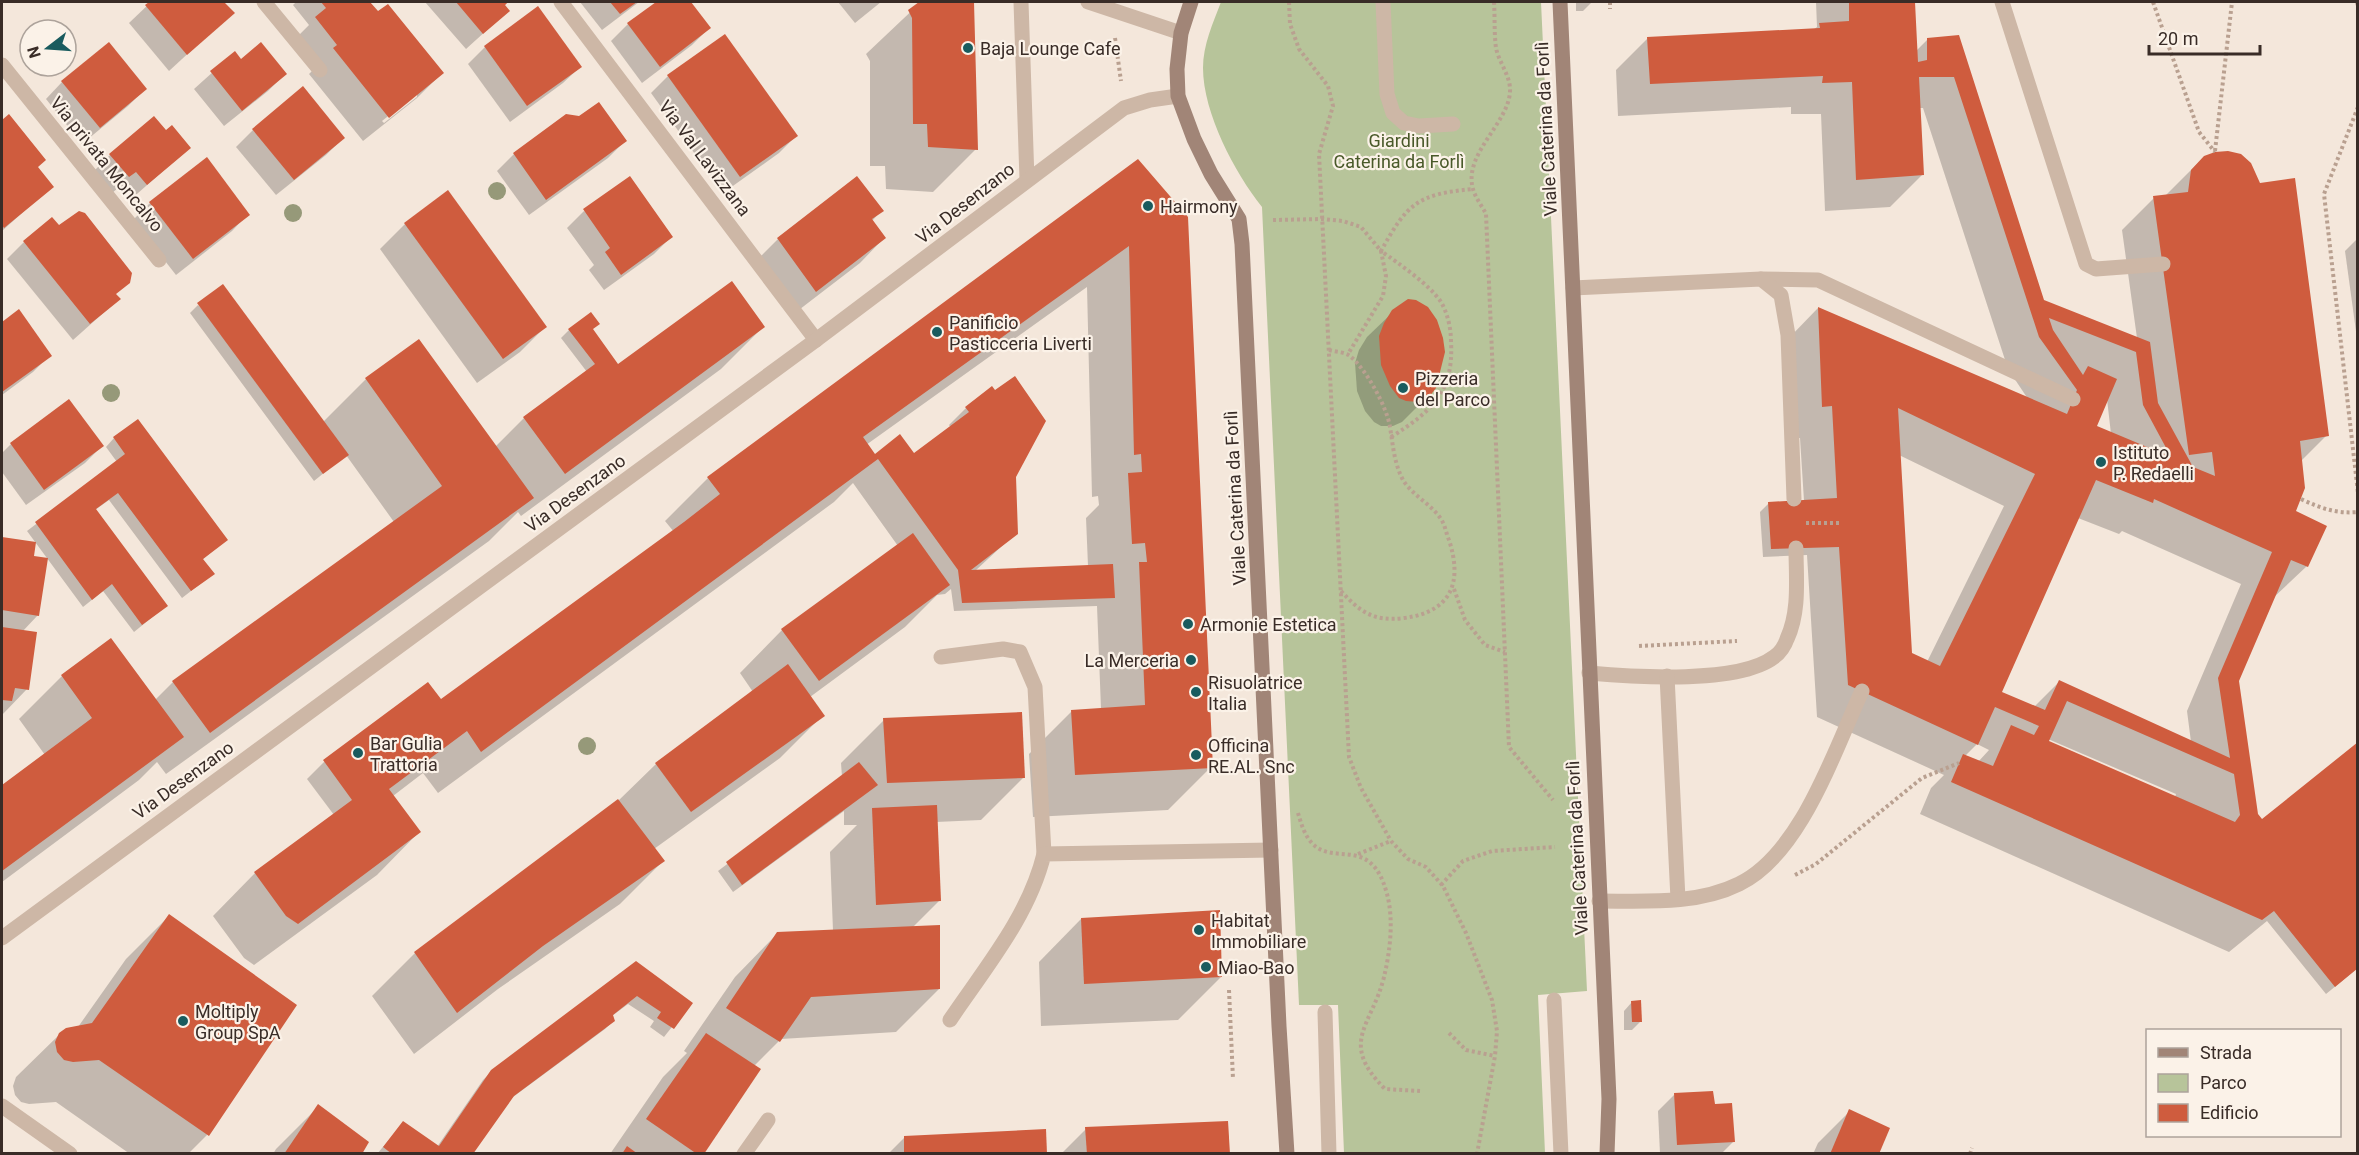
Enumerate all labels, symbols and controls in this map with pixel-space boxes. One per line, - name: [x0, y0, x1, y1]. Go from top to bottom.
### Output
- north arrow: [18, 18, 78, 78]
- scale bar: [2149, 18, 2260, 56]
- text: 20 m: [2158, 28, 2198, 49]
- place label: Baja Lounge Cafe: [980, 38, 1121, 59]
- marker: Baja Lounge Cafe: [961, 41, 975, 55]
- street label: Viale Caterina da Forlì: [1531, 41, 1561, 217]
- text: N: [23, 44, 45, 60]
- street label: Via privata Moncalvo: [46, 92, 168, 236]
- street label: Via Val Lavizzana: [655, 96, 755, 220]
- park label: Giardini Caterina da Forlì: [1334, 130, 1464, 172]
- street label: Via Desenzano: [912, 158, 1018, 248]
- place label: Hairmony: [1160, 196, 1238, 217]
- marker: Hairmony: [1141, 199, 1155, 213]
- place label: Panificio Pasticceria Liverti: [949, 312, 1092, 354]
- marker: Panificio Pasticceria Liverti: [930, 325, 944, 339]
- place label: Pizzeria del Parco: [1415, 368, 1490, 410]
- marker: Pizzeria del Parco: [1396, 381, 1410, 395]
- street label: Viale Caterina da Forlì: [1220, 410, 1250, 586]
- place label: Istituto P. Redaelli: [2113, 442, 2194, 484]
- street label: Via Desenzano: [521, 449, 629, 537]
- marker: Istituto P. Redaelli: [2094, 455, 2108, 469]
- place label: Armonie Estetica: [1200, 614, 1337, 635]
- marker: Armonie Estetica: [1181, 617, 1195, 631]
- place label: La Merceria: [1085, 650, 1179, 671]
- marker: La Merceria: [1184, 653, 1198, 667]
- place label: Risuolatrice Italia: [1208, 672, 1302, 714]
- marker: Risuolatrice Italia: [1189, 685, 1203, 699]
- place label: Bar Gulia Trattoria: [370, 733, 442, 775]
- place label: Officina RE.AL. Snc: [1208, 735, 1295, 777]
- street label: Via Desenzano: [129, 736, 237, 824]
- marker: Bar Gulia Trattoria: [351, 746, 365, 760]
- marker: Officina RE.AL. Snc: [1189, 748, 1203, 762]
- street label: Viale Caterina da Forlì: [1562, 760, 1592, 936]
- place label: Habitat Immobiliare: [1211, 910, 1306, 952]
- marker: Habitat Immobiliare: [1192, 923, 1206, 937]
- place label: Miao-Bao: [1218, 957, 1294, 978]
- marker: Miao-Bao: [1199, 960, 1213, 974]
- place label: Moltiply Group SpA: [195, 1001, 281, 1043]
- marker: Moltiply Group SpA: [176, 1014, 190, 1028]
- legend: [2146, 1029, 2341, 1137]
- text: Strada: [2200, 1042, 2252, 1063]
- text: Parco: [2200, 1072, 2247, 1093]
- text: Edificio: [2200, 1102, 2259, 1123]

